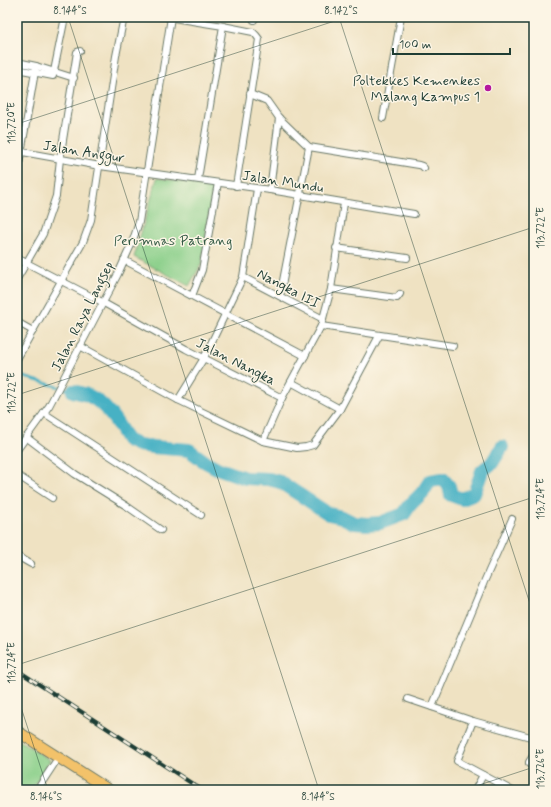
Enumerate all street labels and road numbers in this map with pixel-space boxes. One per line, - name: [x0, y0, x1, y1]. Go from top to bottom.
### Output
- street label: Jalan Anggur: [41, 137, 126, 169]
- street label: Jalan Mundu: [241, 167, 325, 197]
- street label: Jalan Raya Langsep: [47, 258, 120, 376]
- street label: Nangka III: [254, 265, 323, 314]
- street label: Jalan Nangka: [192, 334, 278, 390]

